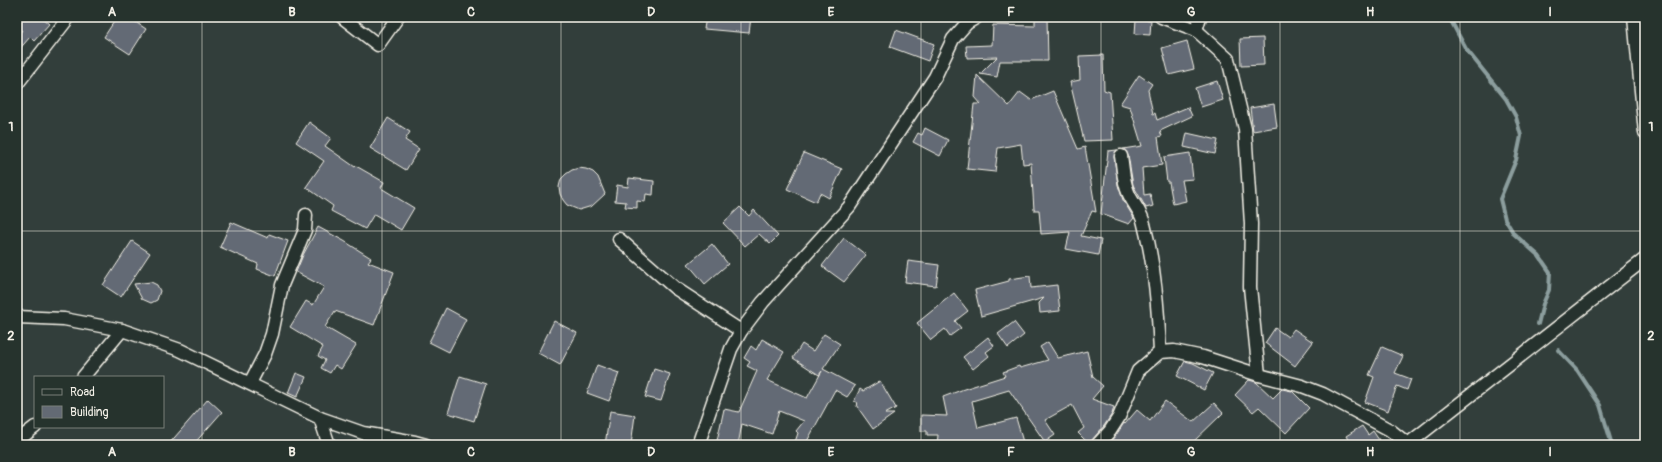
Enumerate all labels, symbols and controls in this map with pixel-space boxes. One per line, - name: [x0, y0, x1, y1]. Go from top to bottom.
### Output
- text: A: [108, 4, 117, 20]
- text: B: [288, 4, 296, 20]
- text: C: [467, 4, 475, 20]
- text: D: [647, 4, 655, 20]
- text: E: [828, 4, 835, 20]
- text: F: [1007, 4, 1015, 20]
- text: G: [1187, 4, 1196, 20]
- text: H: [1366, 4, 1374, 20]
- text: I: [1548, 4, 1552, 20]
- text: 1: [8, 119, 14, 135]
- text: 1: [1648, 119, 1654, 135]
- text: 2: [7, 328, 15, 344]
- text: 2: [1647, 328, 1655, 344]
- legend: [34, 376, 164, 428]
- text: Road: [70, 385, 95, 400]
- text: Building: [70, 405, 109, 420]
- text: A: [108, 444, 117, 460]
- text: B: [288, 444, 296, 460]
- text: C: [467, 444, 475, 460]
- text: D: [647, 444, 655, 460]
- text: E: [828, 444, 835, 460]
- text: F: [1007, 444, 1015, 460]
- text: G: [1187, 444, 1196, 460]
- text: H: [1366, 444, 1374, 460]
- text: I: [1548, 444, 1552, 460]

